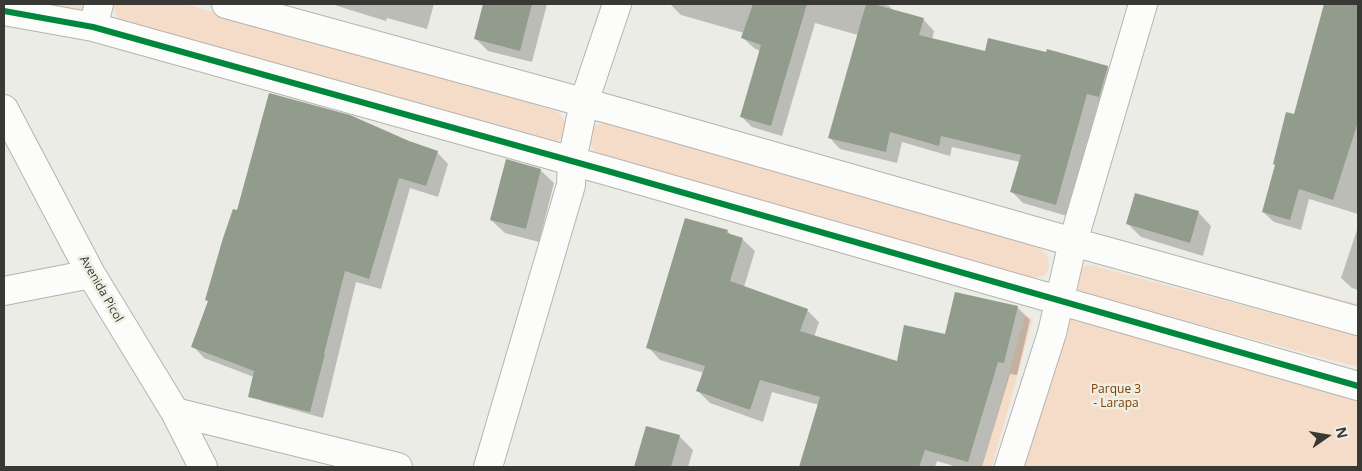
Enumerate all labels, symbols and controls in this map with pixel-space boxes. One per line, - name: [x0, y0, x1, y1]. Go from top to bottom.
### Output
- street label: Avenida Picol: [76, 253, 126, 325]
- park label: Parque 3 - Larapa: [1091, 383, 1141, 411]
- north arrow: [1302, 411, 1352, 461]
- text: N: [1332, 425, 1353, 440]

